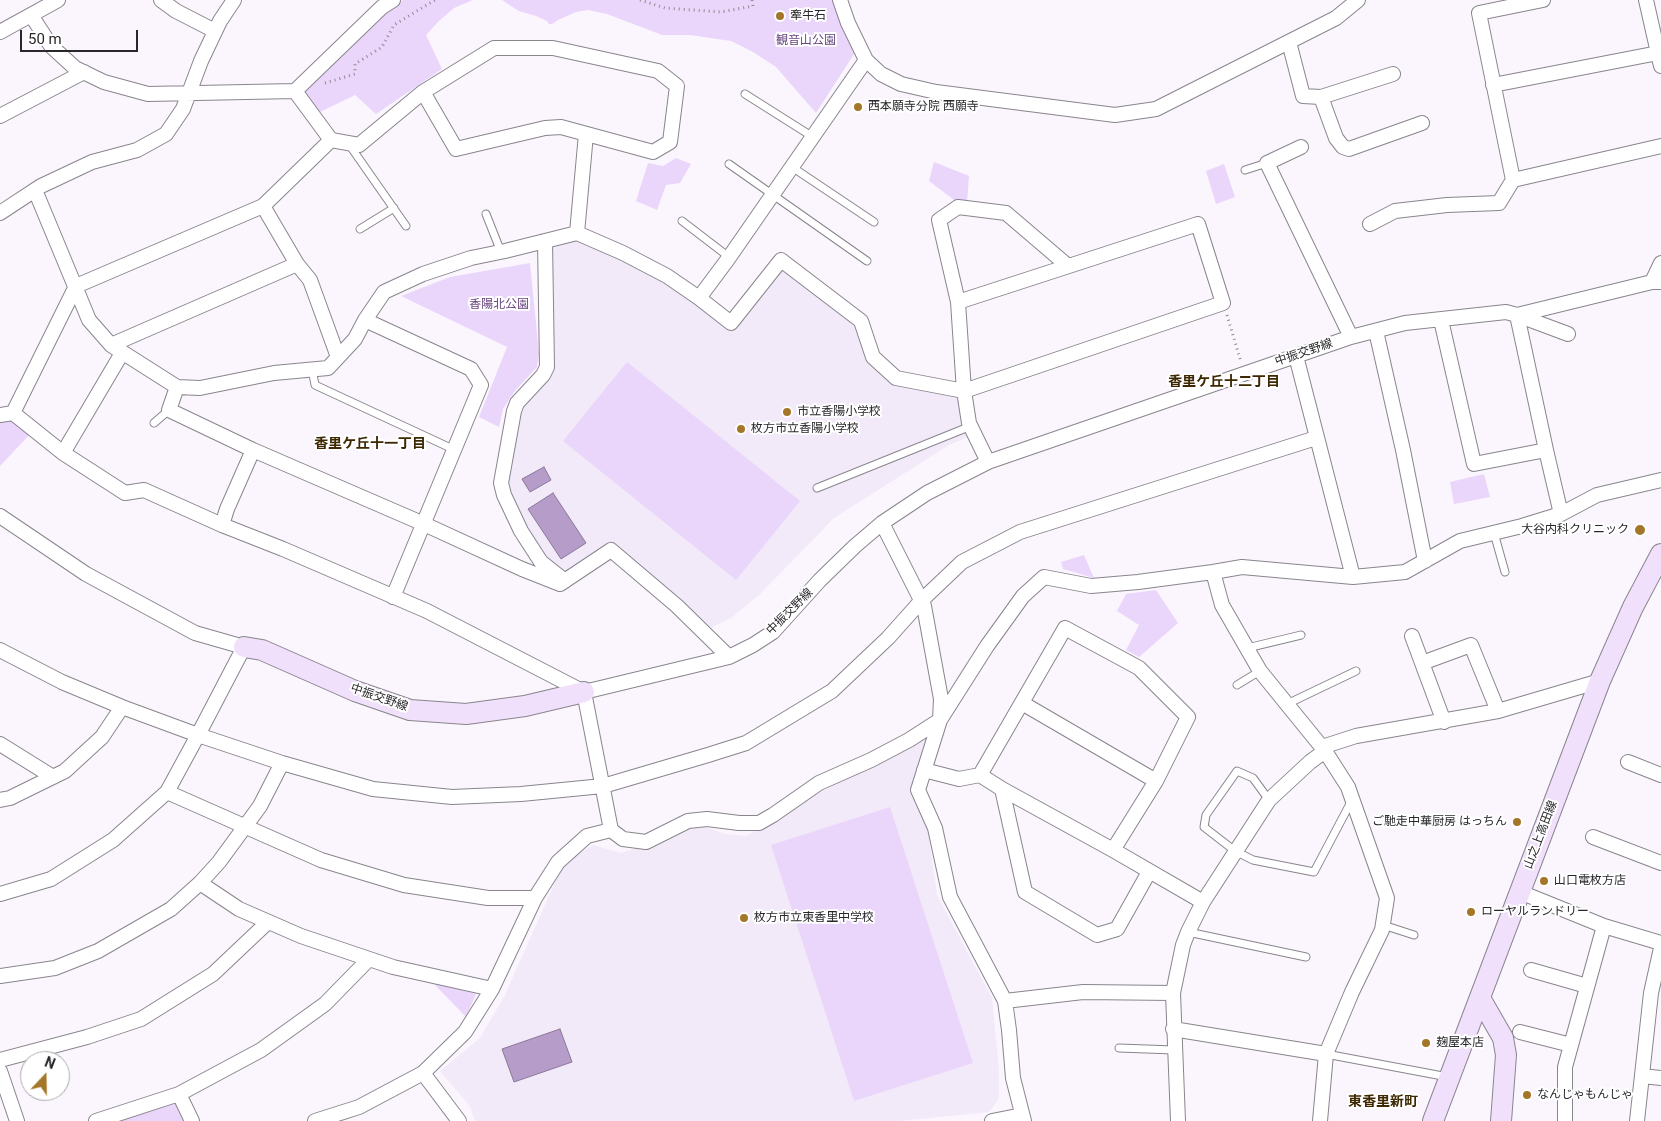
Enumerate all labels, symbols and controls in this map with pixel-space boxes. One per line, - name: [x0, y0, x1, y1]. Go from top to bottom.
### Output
- place label: 牽牛石: [790, 9, 826, 23]
- marker: 牽牛石: [774, 10, 786, 22]
- scale bar: [22, 20, 140, 52]
- text: 50 m: [28, 30, 62, 48]
- park label: 観音山公園: [776, 34, 836, 48]
- place label: 西本願寺分院 西願寺: [868, 100, 979, 114]
- marker: 西本願寺分院 西願寺: [852, 101, 864, 113]
- park label: 香陽北公園: [469, 298, 529, 312]
- street label: 中振交野線: [1273, 336, 1335, 370]
- district label: 香里ケ丘十二丁目: [1168, 374, 1280, 390]
- place label: 市立香陽小学校: [797, 405, 881, 419]
- marker: 市立香陽小学校: [781, 406, 793, 418]
- place label: 枚方市立香陽小学校: [751, 422, 859, 436]
- marker: 枚方市立香陽小学校: [735, 423, 747, 435]
- district label: 香里ケ丘十一丁目: [314, 436, 426, 452]
- place label: 大谷内科クリニック: [1521, 523, 1629, 537]
- marker: 大谷内科クリニック: [1633, 523, 1647, 537]
- street label: 中振交野線: [764, 586, 816, 638]
- street label: 中振交野線: [348, 681, 410, 715]
- street label: 山之上高田線: [1521, 799, 1561, 871]
- place label: ご馳走中華厨房 はっちん: [1372, 815, 1507, 829]
- marker: ご馳走中華厨房 はっちん: [1511, 816, 1523, 828]
- place label: 山口電枚方店: [1554, 874, 1626, 888]
- marker: 山口電枚方店: [1538, 875, 1550, 887]
- place label: ローヤルランドリー: [1481, 905, 1589, 919]
- marker: ローヤルランドリー: [1465, 906, 1477, 918]
- place label: 枚方市立東香里中学校: [754, 911, 874, 925]
- marker: 枚方市立東香里中学校: [738, 912, 750, 924]
- place label: 麹屋本店: [1436, 1036, 1484, 1050]
- marker: 麹屋本店: [1420, 1037, 1432, 1049]
- north arrow: [20, 1051, 70, 1101]
- text: N: [43, 1054, 57, 1072]
- place label: なんじゃもんじゃ: [1537, 1088, 1633, 1102]
- marker: なんじゃもんじゃ: [1521, 1089, 1533, 1101]
- district label: 東香里新町: [1348, 1094, 1418, 1110]

